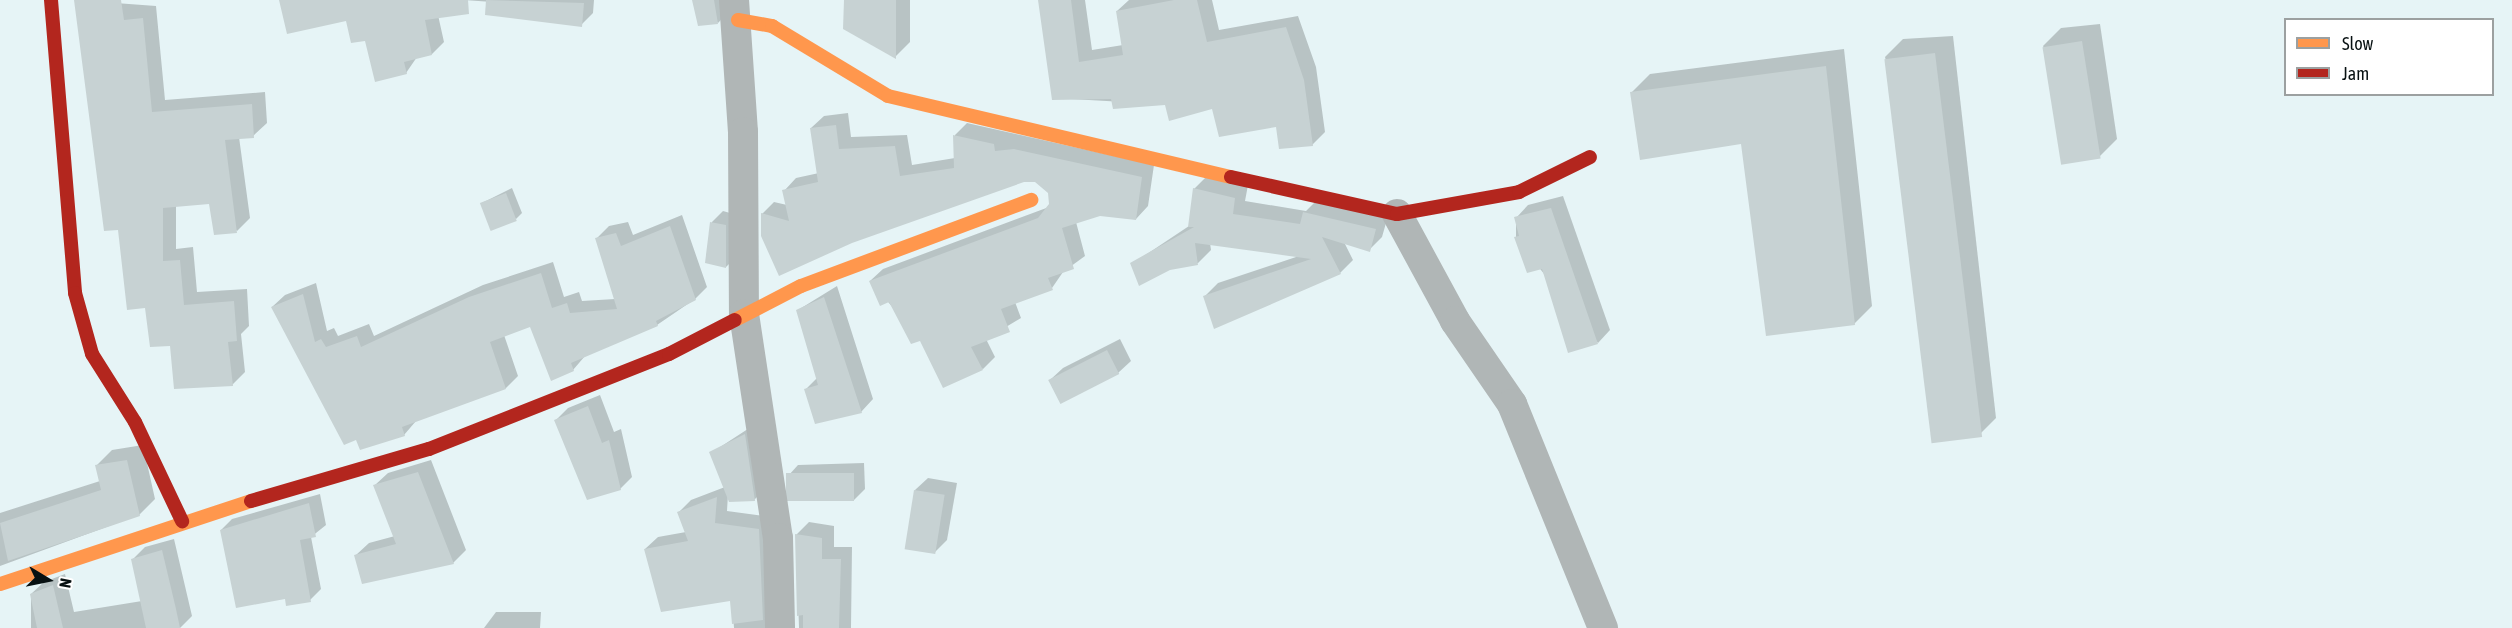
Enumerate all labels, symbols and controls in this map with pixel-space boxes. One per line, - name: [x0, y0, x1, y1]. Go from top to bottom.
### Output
- legend: [2284, 18, 2494, 96]
- text: Slow: [2342, 33, 2373, 54]
- text: Jam: [2342, 63, 2369, 84]
- north arrow: [18, 550, 78, 610]
- text: N: [56, 577, 75, 589]

